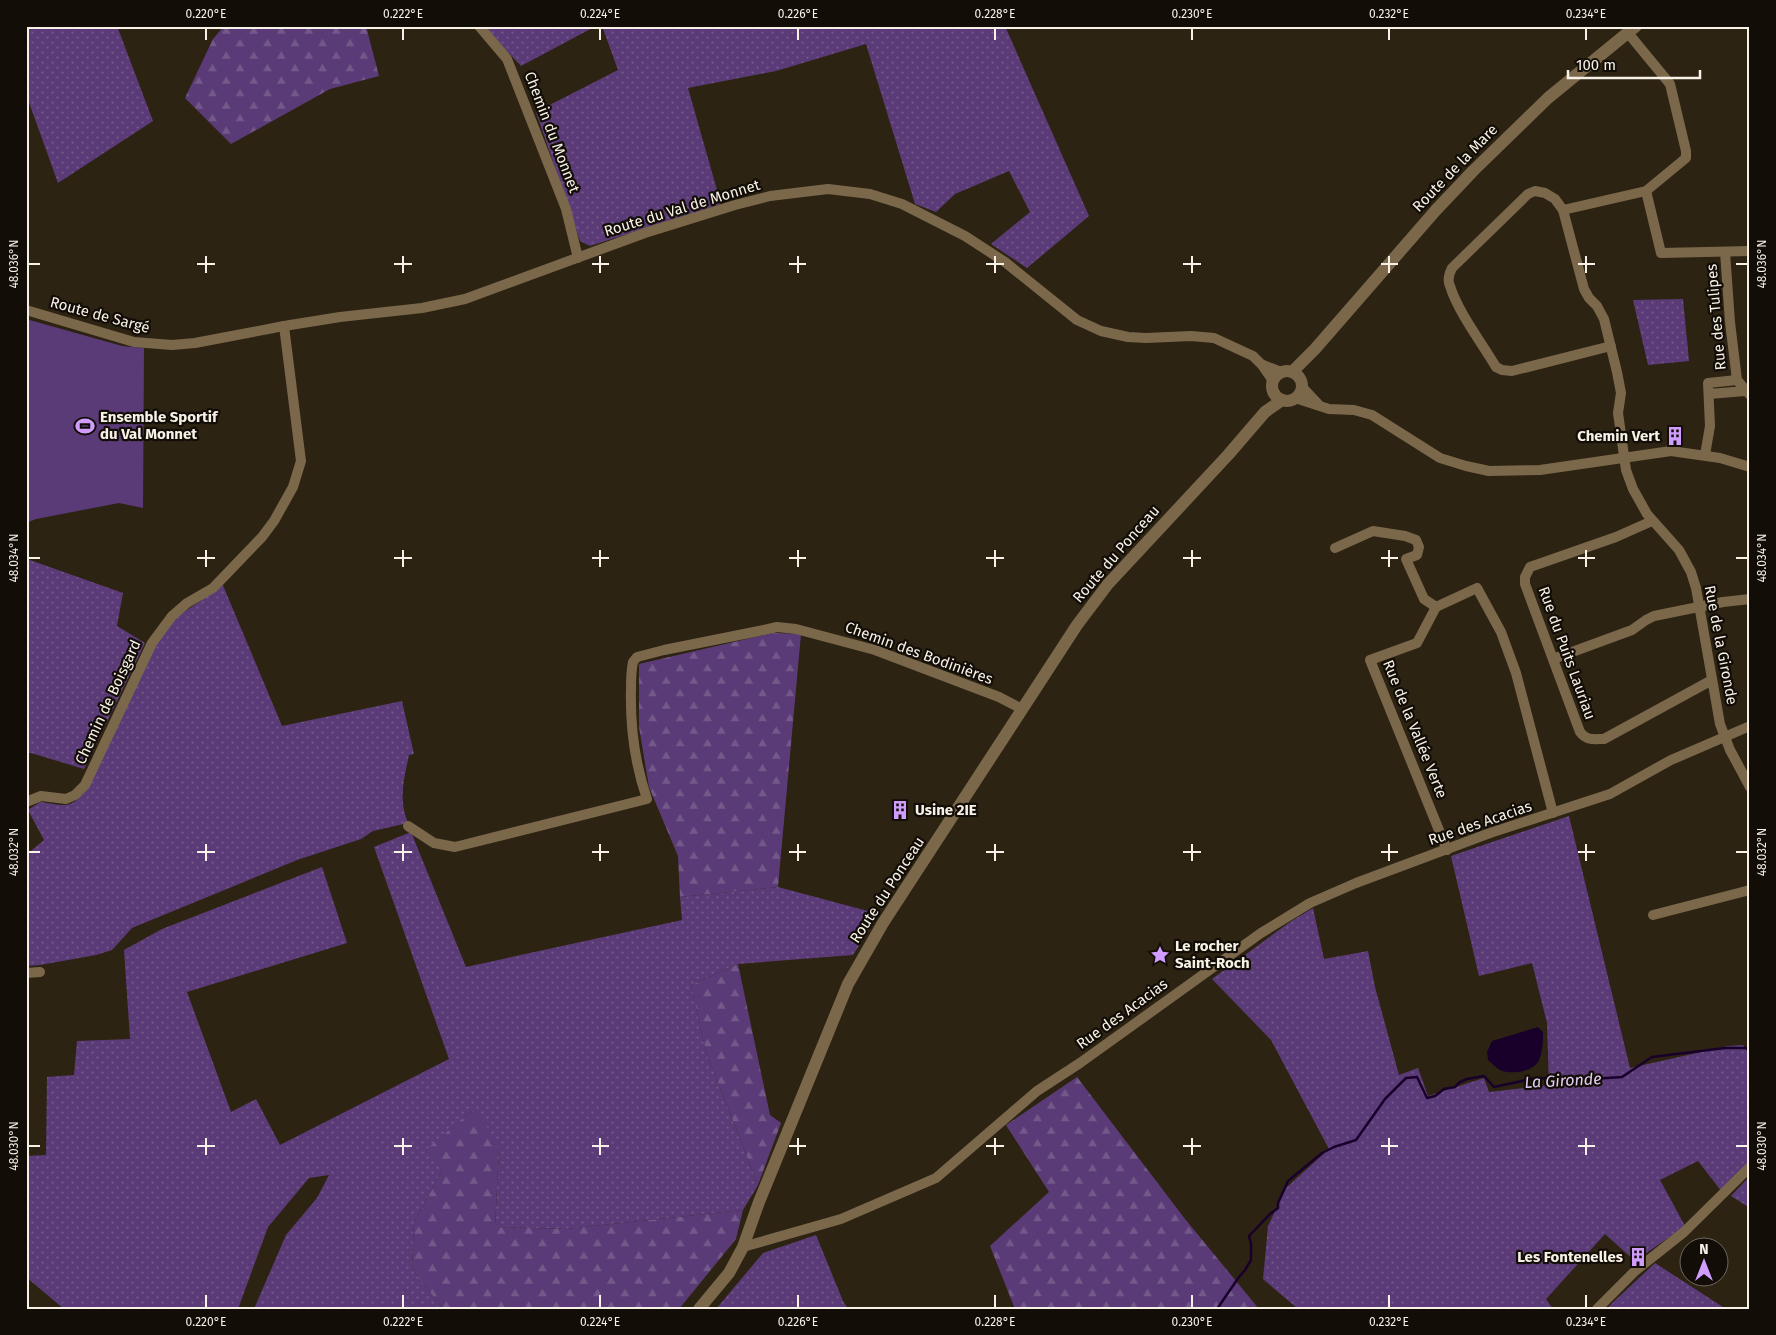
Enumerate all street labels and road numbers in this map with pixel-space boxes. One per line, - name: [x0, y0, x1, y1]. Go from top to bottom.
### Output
- street label: Chemin du Monnet: [521, 69, 584, 196]
- street label: Route de la Mare: [1409, 121, 1501, 215]
- street label: Route du Val de Monnet: [602, 176, 763, 240]
- street label: Rue des Tulipes: [1702, 263, 1730, 371]
- street label: Route de Sargé: [48, 293, 152, 337]
- street label: Route du Ponceau: [1069, 502, 1163, 606]
- street label: Rue du Puits Lauriau: [1535, 584, 1599, 722]
- street label: Rue de la Gironde: [1701, 584, 1741, 706]
- street label: Chemin des Bodinières: [843, 618, 995, 688]
- street label: Chemin de Boisgard: [71, 637, 145, 767]
- street label: Rue de la Vallée Verte: [1379, 657, 1451, 801]
- street label: Rue des Acacias: [1426, 797, 1534, 849]
- street label: Route du Ponceau: [846, 834, 928, 946]
- street label: Rue des Acacias: [1073, 975, 1171, 1053]

